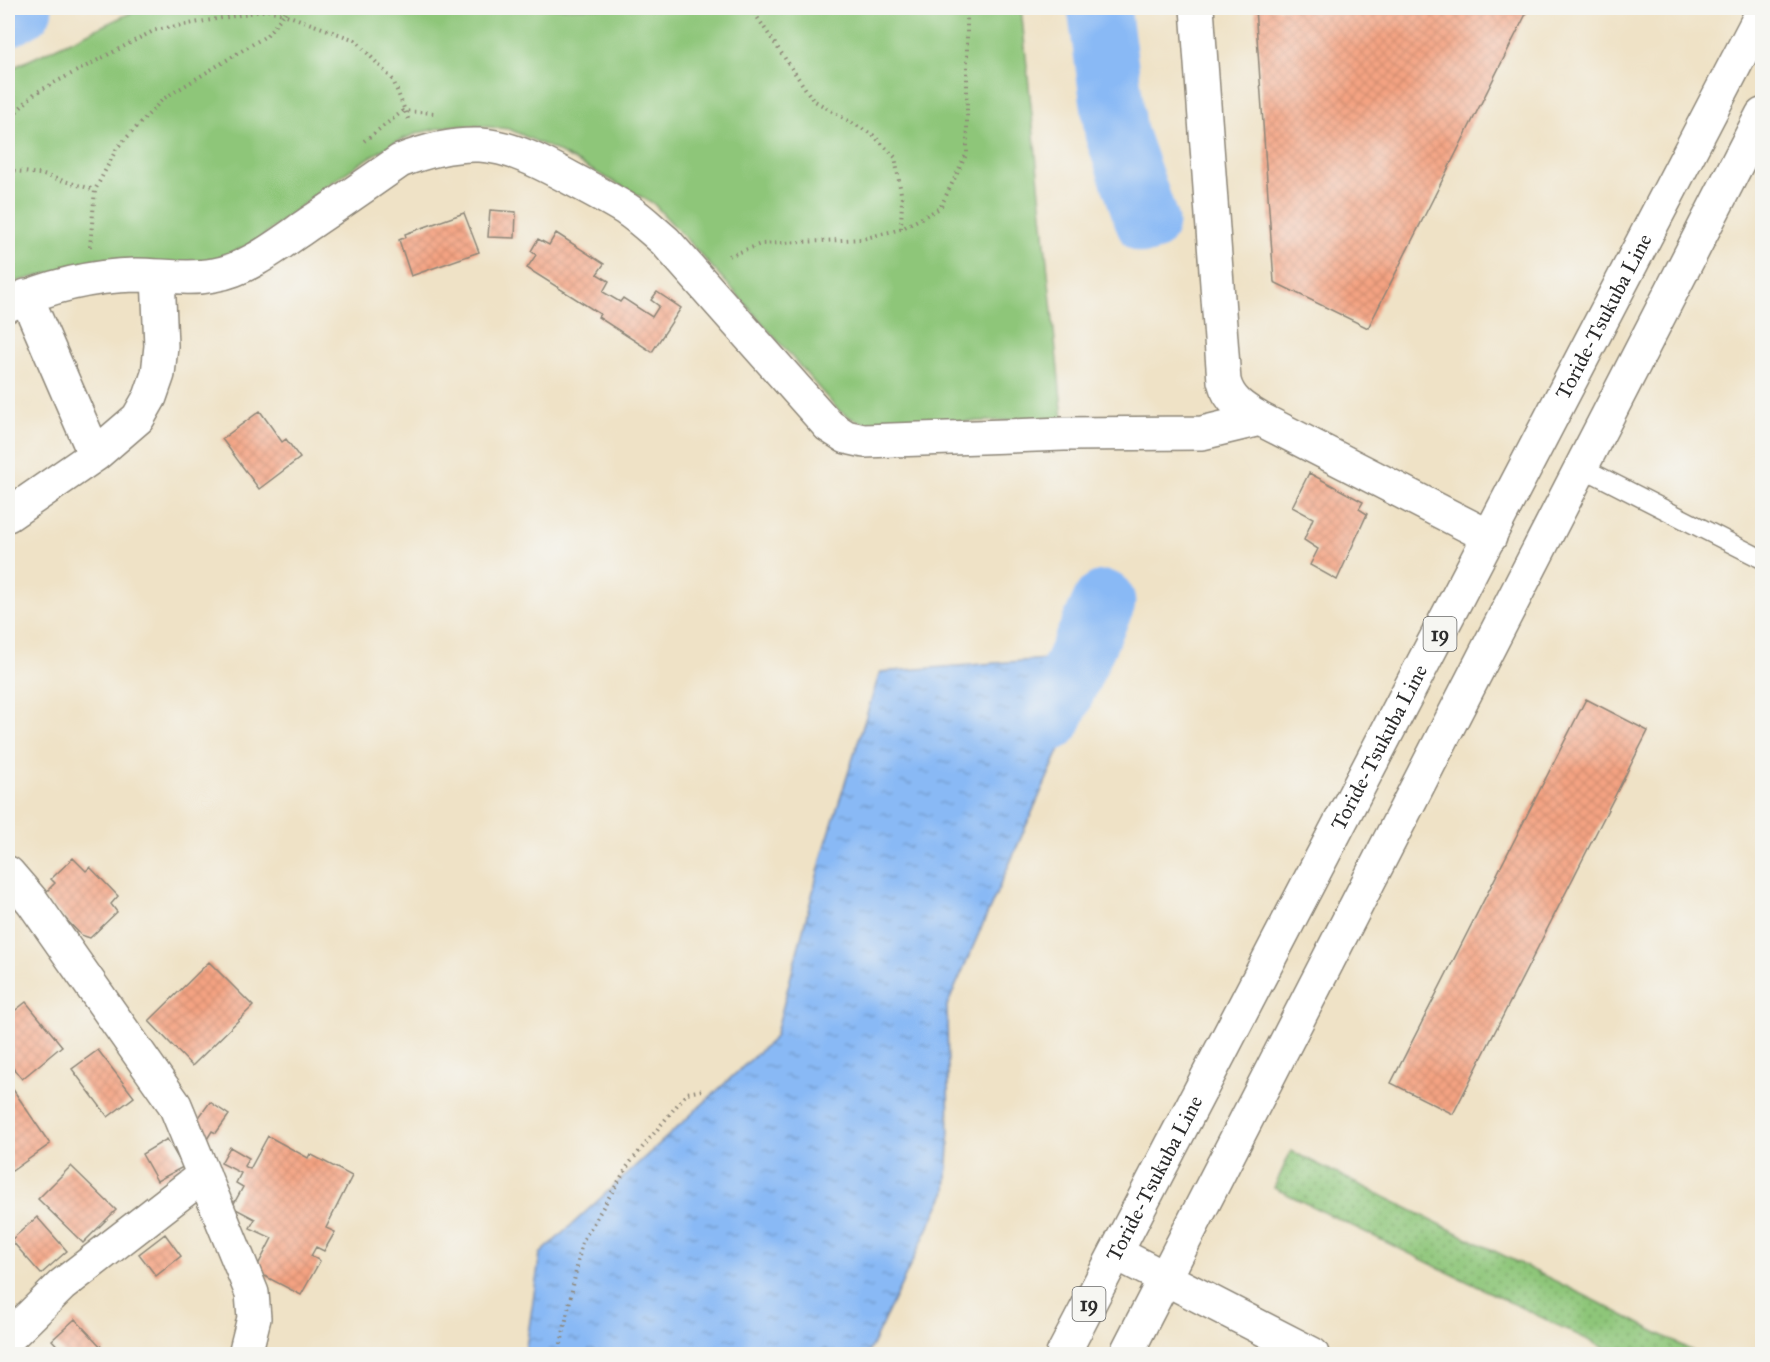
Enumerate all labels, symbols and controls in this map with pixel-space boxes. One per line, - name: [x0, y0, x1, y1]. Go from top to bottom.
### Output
- street label: Toride-Tsukuba Line: [1550, 229, 1658, 404]
- road number: 19: [1424, 617, 1456, 651]
- street label: Toride-Tsukuba Line: [1325, 660, 1433, 835]
- street label: Toride-Tsukuba Line: [1101, 1091, 1209, 1266]
- road number: 19: [1072, 1287, 1106, 1321]

